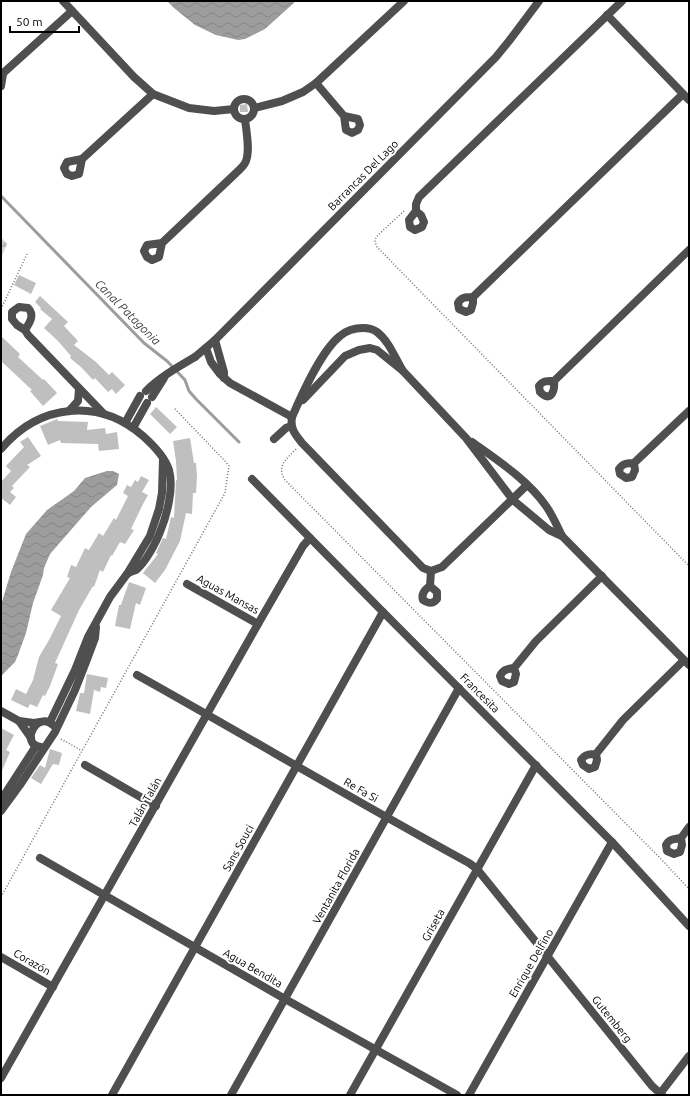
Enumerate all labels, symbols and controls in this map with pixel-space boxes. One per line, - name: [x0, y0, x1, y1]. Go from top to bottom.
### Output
- scale bar: [10, 8, 79, 34]
- text: 50 m: [16, 15, 43, 28]
- street label: Barrancas Del Lago: [325, 137, 401, 213]
- water label: Canal Patagonia: [93, 277, 164, 348]
- street label: Aguas Mansas: [195, 572, 261, 616]
- street label: Francesita: [458, 671, 502, 715]
- street label: Talán Talán: [126, 775, 164, 829]
- street label: Re Fa Si: [342, 775, 380, 805]
- street label: Sans Souci: [220, 823, 256, 873]
- street label: Ventanita Florida: [310, 846, 362, 926]
- street label: Griseta: [419, 907, 447, 943]
- street label: Enrique Delfino: [507, 927, 555, 999]
- street label: Agua Bendita: [221, 946, 285, 990]
- street label: Corazón: [11, 947, 53, 977]
- street label: Gutemberg: [590, 993, 634, 1045]

